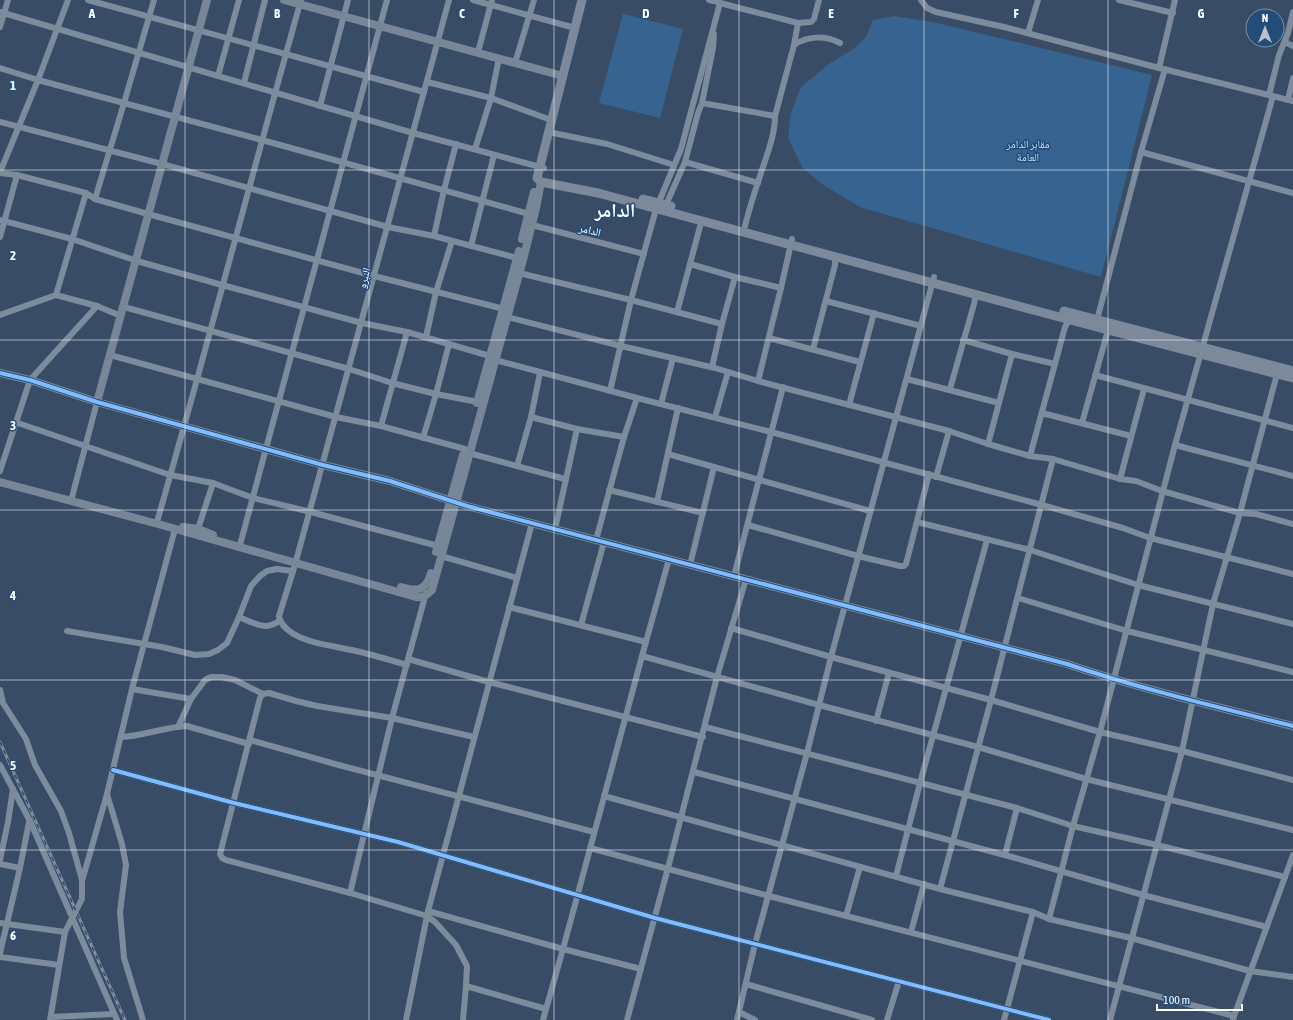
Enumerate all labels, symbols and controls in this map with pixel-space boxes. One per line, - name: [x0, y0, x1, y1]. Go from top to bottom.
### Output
- text: A: [88, 6, 96, 21]
- text: B: [274, 6, 281, 21]
- text: C: [459, 6, 465, 21]
- text: D: [642, 6, 650, 21]
- text: E: [828, 6, 834, 21]
- text: F: [1013, 6, 1019, 21]
- text: G: [1198, 6, 1205, 21]
- north arrow: [1245, 8, 1285, 48]
- text: N: [1262, 12, 1268, 24]
- text: 1: [10, 78, 16, 93]
- park label: مقابر الدامر العامة: [1005, 138, 1050, 163]
- district label: الدامر: [594, 199, 635, 221]
- street label: الدامر: [577, 221, 602, 239]
- text: 2: [10, 248, 16, 263]
- street label: النبرو: [355, 266, 373, 290]
- text: 3: [10, 418, 16, 433]
- text: 4: [9, 588, 16, 603]
- text: 5: [10, 758, 16, 773]
- text: 6: [10, 928, 16, 943]
- scale bar: [1157, 986, 1242, 1012]
- text: 100 m: [1163, 993, 1190, 1007]

